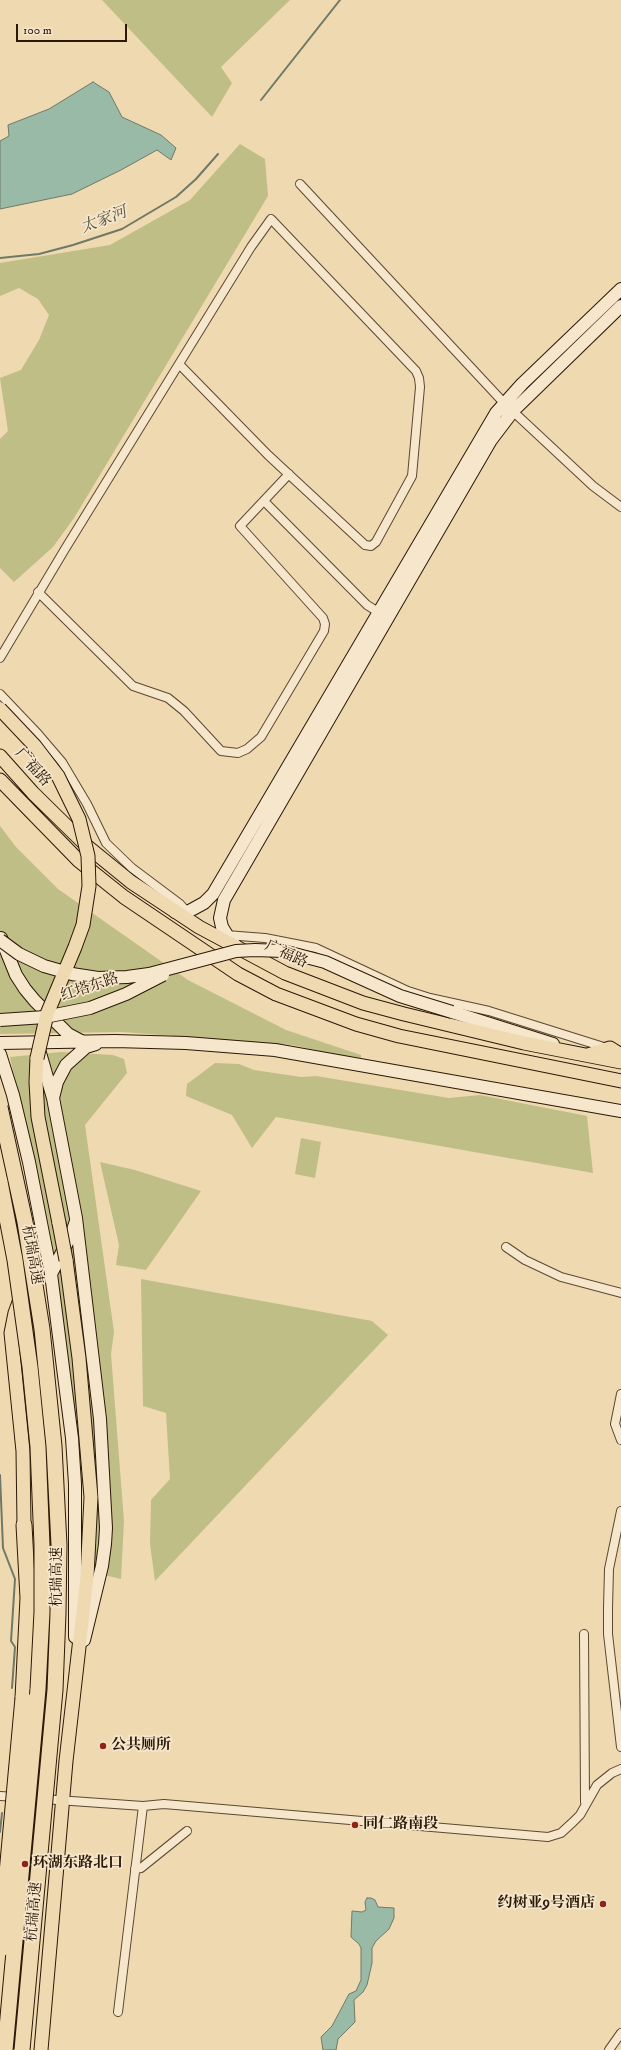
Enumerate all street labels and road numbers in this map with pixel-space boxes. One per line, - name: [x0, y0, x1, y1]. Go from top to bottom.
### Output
- street label: 广福路: [10, 745, 54, 791]
- street label: 广福路: [262, 937, 310, 973]
- street label: 红塔东路: [59, 970, 121, 1006]
- street label: 杭瑞高速: [17, 1224, 45, 1286]
- street label: 杭瑞高速: [49, 1547, 67, 1607]
- street label: 杭瑞高速: [23, 1881, 47, 1943]

